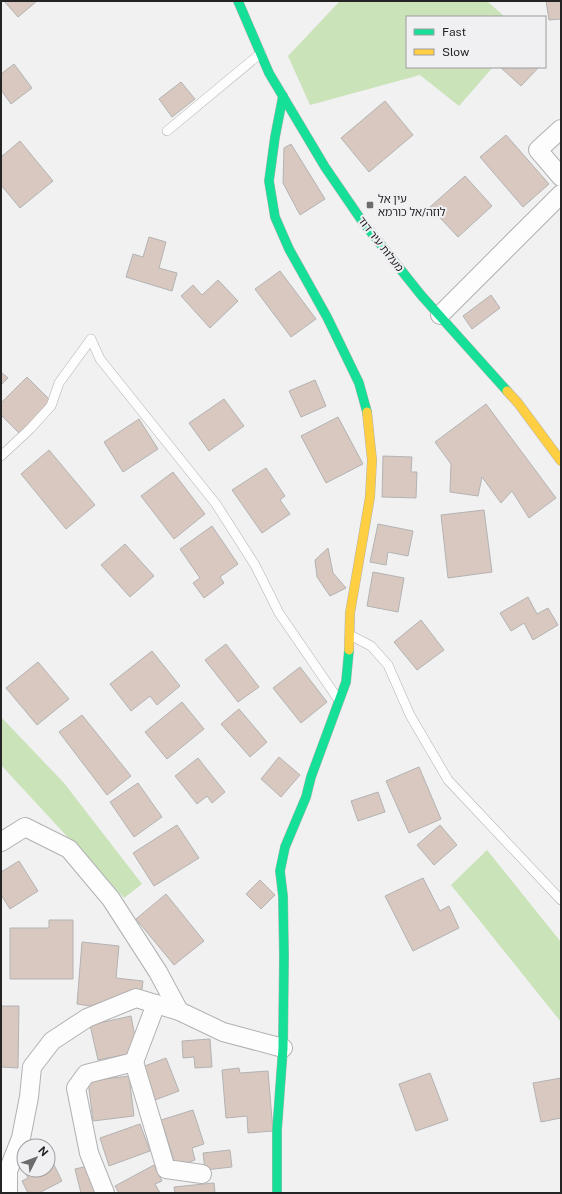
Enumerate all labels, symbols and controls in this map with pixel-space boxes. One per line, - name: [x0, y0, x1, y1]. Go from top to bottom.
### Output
- legend: [406, 16, 546, 68]
- text: Fast: [442, 25, 467, 39]
- text: Slow: [442, 45, 470, 59]
- place label: עין אל לוזה/אל כורמא: [378, 193, 446, 218]
- marker: עין אל לוזה/אל כורמא: [365, 200, 375, 210]
- street label: מעלות עיר דוד: [356, 214, 406, 274]
- north arrow: [16, 1138, 56, 1178]
- text: N: [36, 1144, 51, 1159]

